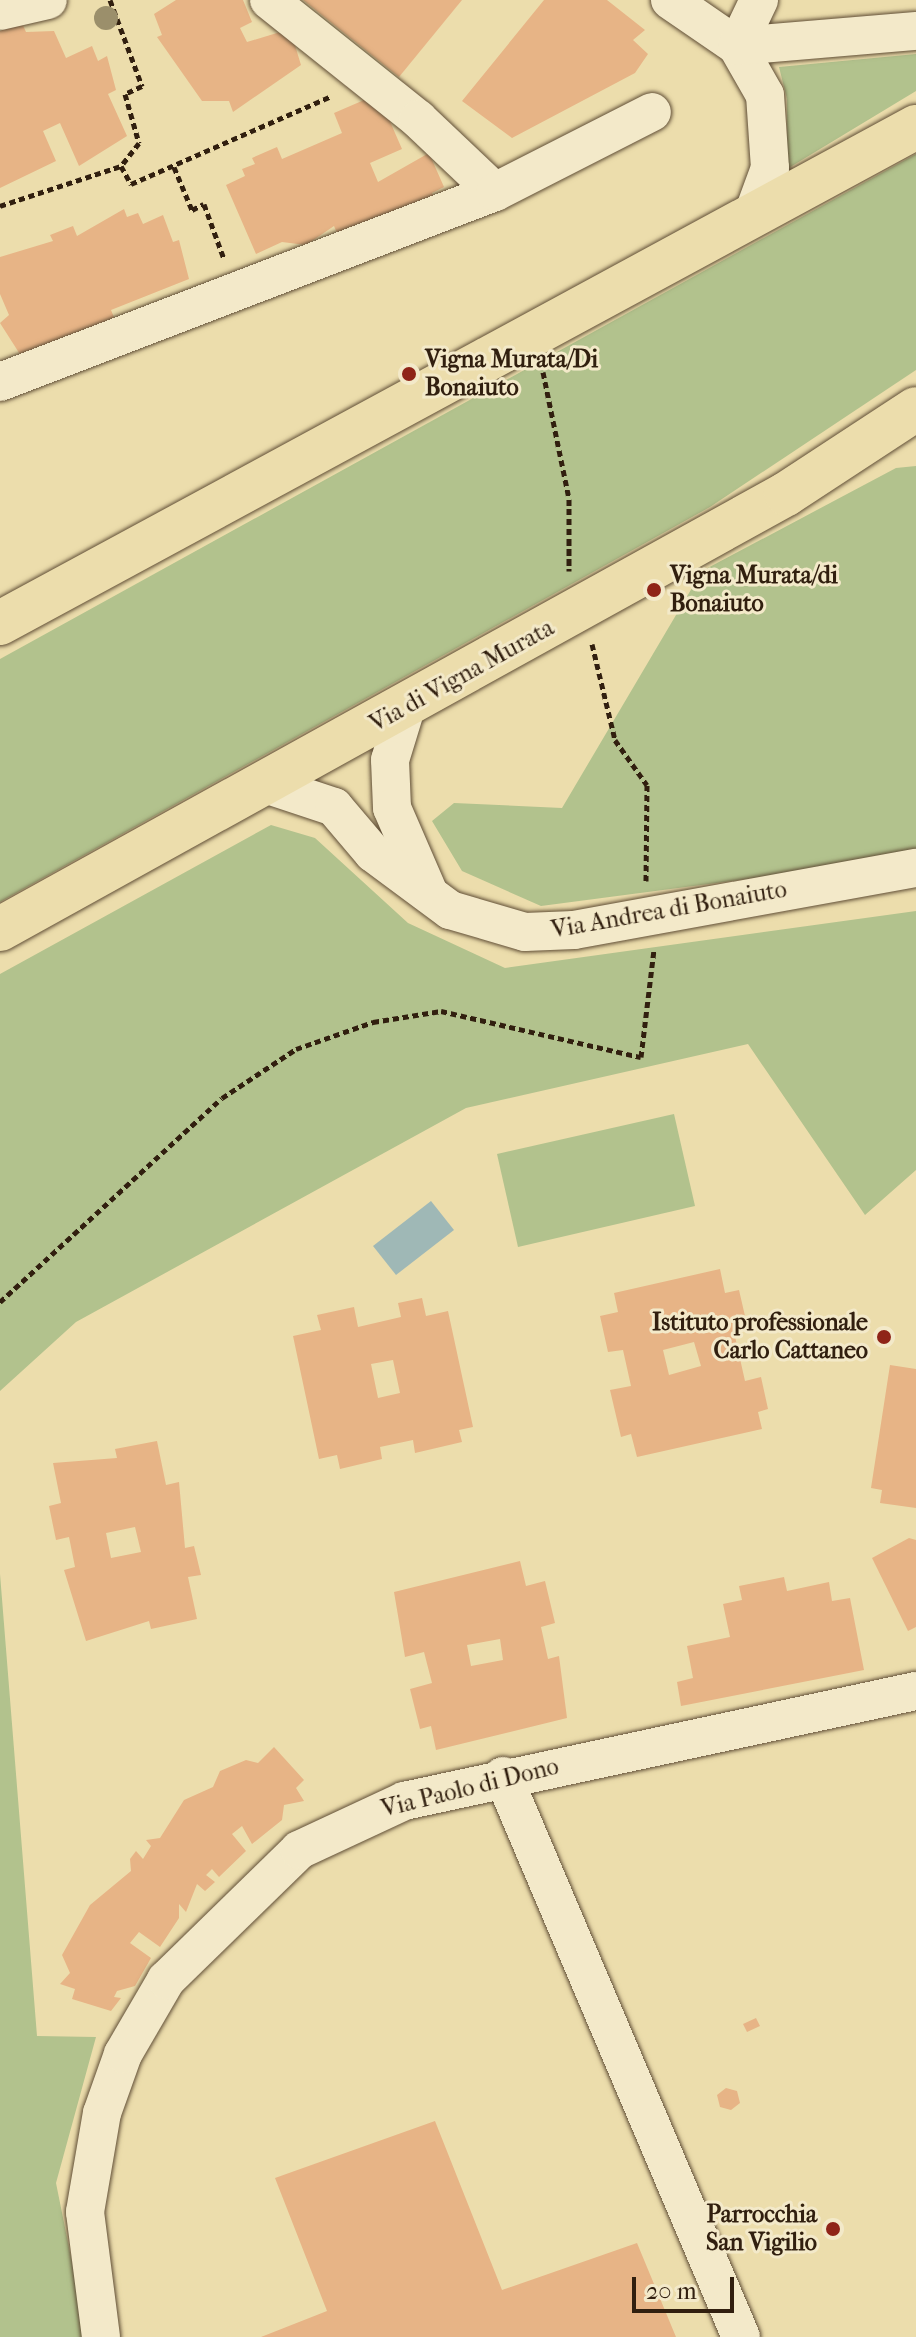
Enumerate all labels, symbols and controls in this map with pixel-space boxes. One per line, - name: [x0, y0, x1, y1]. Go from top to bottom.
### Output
- place label: Vigna Murata/Di Bonaiuto: [425, 346, 598, 402]
- marker: Vigna Murata/Di Bonaiuto: [400, 365, 418, 383]
- place label: Vigna Murata/di Bonaiuto: [670, 562, 838, 618]
- marker: Vigna Murata/di Bonaiuto: [645, 581, 663, 599]
- street label: Via di Vigna Murata: [365, 613, 559, 739]
- street label: Via Andrea di Bonaiuto: [549, 875, 789, 945]
- place label: Istituto professionale Carlo Cattaneo: [652, 1309, 868, 1365]
- marker: Istituto professionale Carlo Cattaneo: [875, 1328, 893, 1346]
- street label: Via Paolo di Dono: [378, 1752, 562, 1824]
- place label: Parrocchia San Vigilio: [706, 2201, 817, 2257]
- marker: Parrocchia San Vigilio: [824, 2220, 842, 2238]
- scale bar: [636, 2261, 738, 2311]
- text: 20 m: [646, 2277, 697, 2305]

